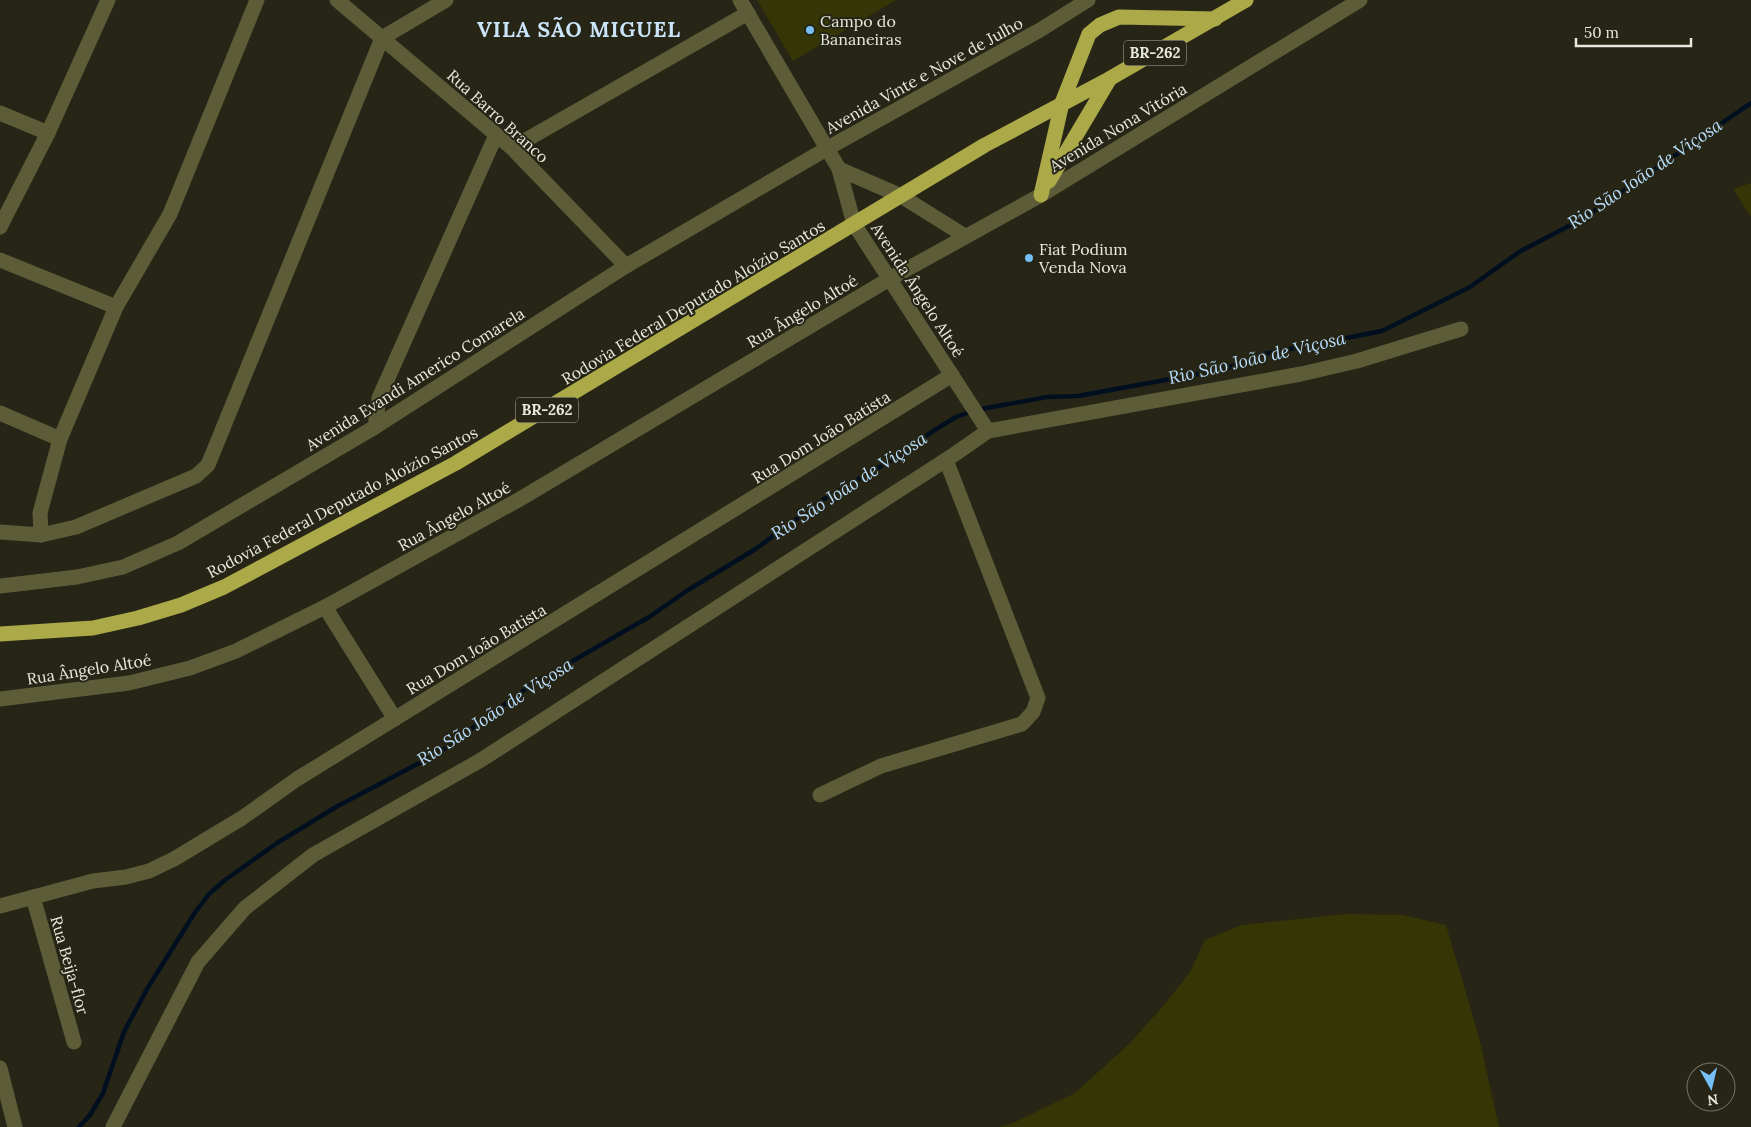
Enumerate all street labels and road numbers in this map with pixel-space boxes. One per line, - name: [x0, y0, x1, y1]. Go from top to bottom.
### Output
- street label: Avenida Vinte e Nove de Julho: [821, 12, 1026, 138]
- road number: BR-262: [1124, 40, 1186, 66]
- street label: Rua Barro Branco: [443, 65, 553, 167]
- street label: Avenida Nona Vitória: [1045, 78, 1190, 176]
- street label: Rodovia Federal Deputado Aloízio Santos: [558, 215, 828, 389]
- street label: Avenida Ângelo Altoé: [867, 218, 969, 361]
- street label: Rua Ângelo Altoé: [743, 270, 861, 352]
- street label: Avenida Evandi Americo Comarela: [301, 303, 528, 455]
- street label: Rua Dom João Batista: [748, 386, 894, 488]
- road number: BR-262: [516, 398, 578, 422]
- street label: Rodovia Federal Deputado Aloízio Santos: [203, 422, 481, 582]
- street label: Rua Ângelo Altoé: [394, 477, 514, 555]
- street label: Rua Dom João Batista: [402, 599, 550, 699]
- street label: Rua Ângelo Altoé: [25, 649, 153, 689]
- street label: Rua Beija-flor: [46, 913, 94, 1017]

